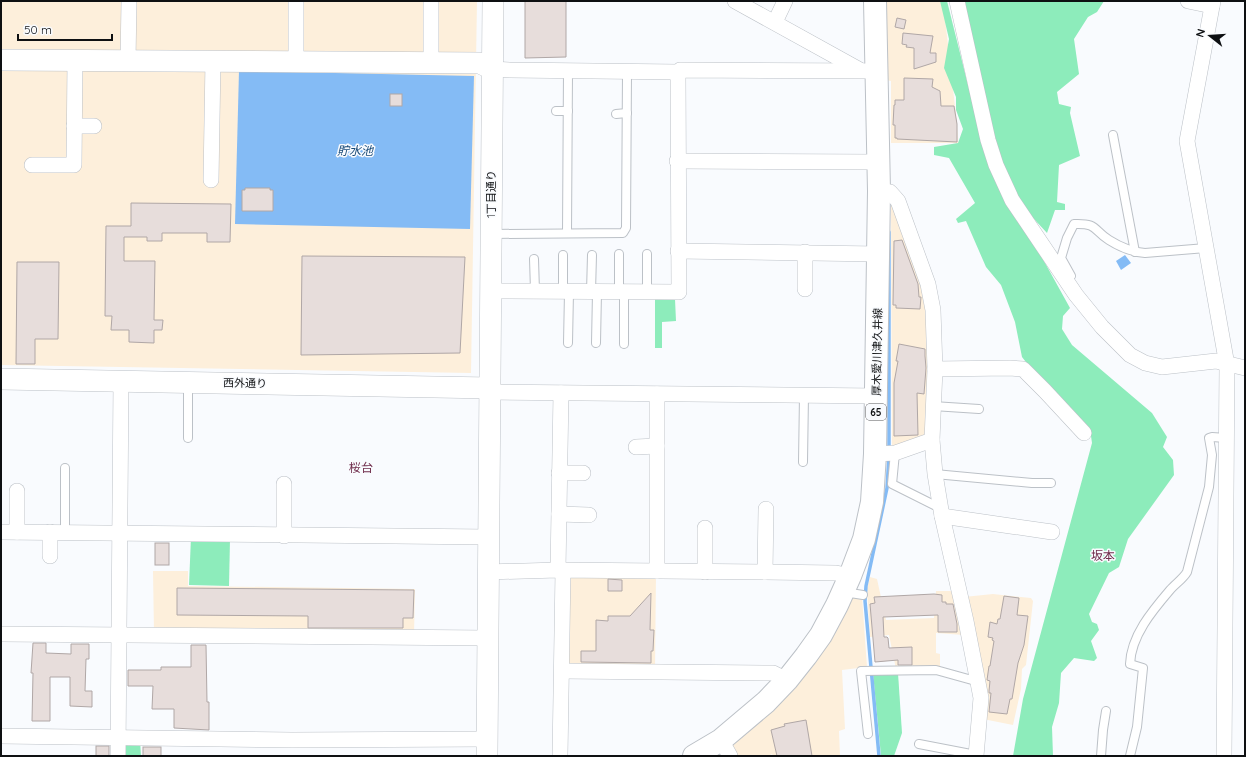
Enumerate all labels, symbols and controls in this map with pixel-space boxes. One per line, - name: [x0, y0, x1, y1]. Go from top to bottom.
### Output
- scale bar: [18, 16, 112, 42]
- north arrow: [1190, 16, 1230, 56]
- text: 50 m: [24, 22, 52, 37]
- text: N: [1193, 27, 1208, 39]
- water label: 貯水池: [337, 143, 374, 158]
- street label: 1丁目通り: [484, 170, 498, 218]
- street label: 厚木愛川津久井線: [869, 308, 885, 396]
- street label: 西外通り: [223, 376, 267, 390]
- road number: 65: [866, 404, 886, 420]
- district label: 桜台: [349, 460, 373, 475]
- district label: 坂本: [1091, 548, 1115, 563]

